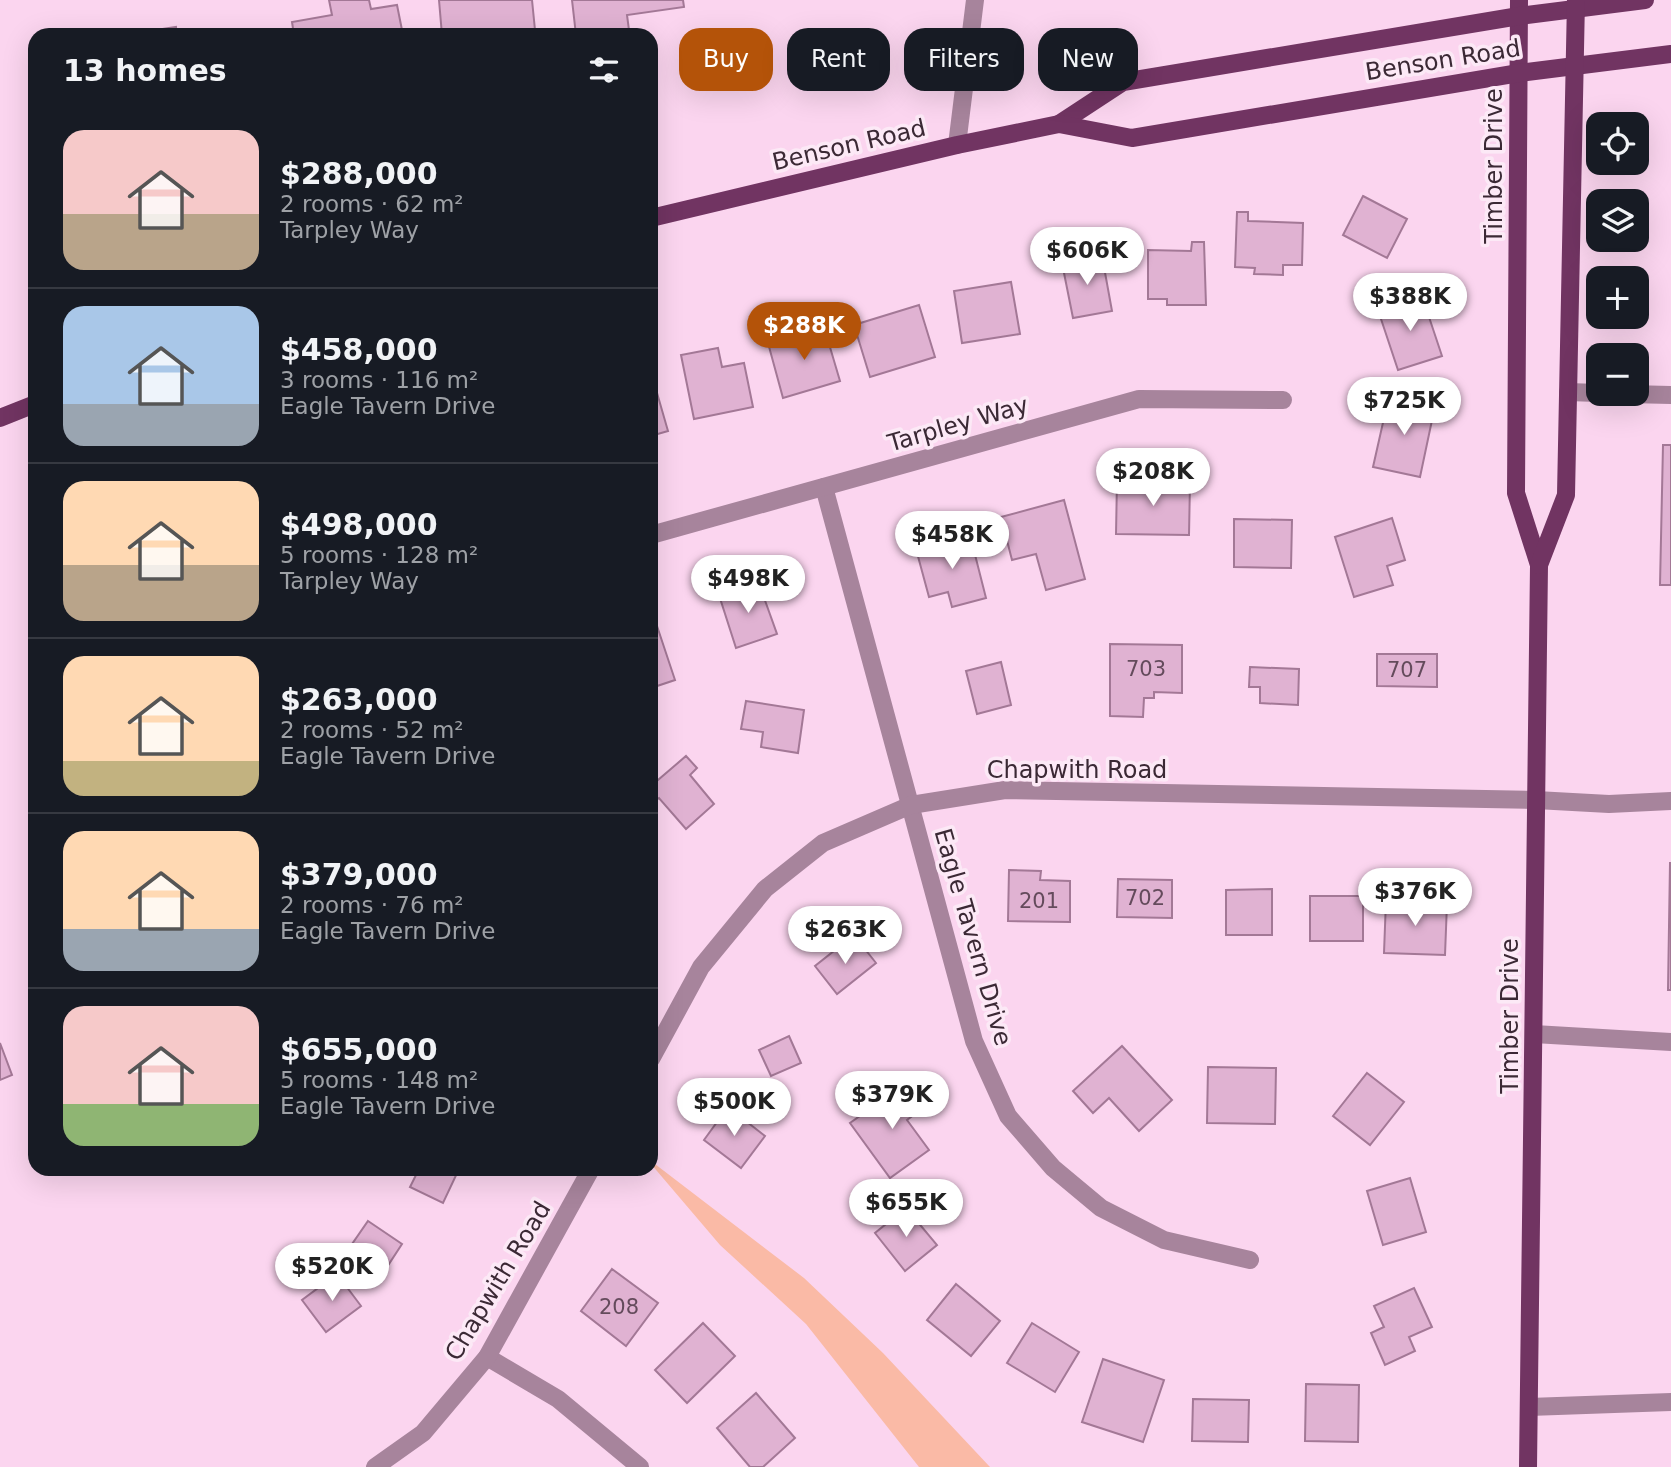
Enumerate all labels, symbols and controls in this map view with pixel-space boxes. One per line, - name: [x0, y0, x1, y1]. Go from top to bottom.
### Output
- chip: Buy: [679, 28, 773, 91]
- chip: Rent: [787, 28, 890, 91]
- chip: Filters: [904, 28, 1024, 91]
- chip: New: [1038, 28, 1138, 91]
- street label: Benson Road: [1363, 34, 1523, 86]
- icon: filters: [585, 51, 623, 89]
- text: 13 homes: [63, 53, 227, 88]
- street label: Timber Drive: [1480, 88, 1508, 245]
- map controls: [1586, 112, 1649, 406]
- button: locate: [1586, 112, 1649, 175]
- street label: Benson Road: [770, 114, 928, 176]
- text: $288,000: [280, 156, 438, 191]
- icon: home: [119, 158, 203, 242]
- button: layers: [1586, 189, 1649, 252]
- text: 2 rooms · 62 m²: [280, 191, 464, 217]
- text: Tarpley Way: [280, 217, 419, 243]
- pin: $606K: [1038, 228, 1136, 287]
- text: $606K: [1046, 237, 1128, 263]
- button: +: [1586, 266, 1649, 329]
- pin: $388K: [1361, 274, 1459, 333]
- text: $388K: [1369, 283, 1451, 309]
- pin: $288K: [755, 302, 853, 362]
- text: $288K: [763, 312, 845, 338]
- text: $458,000: [280, 332, 438, 367]
- icon: home: [119, 334, 203, 418]
- button: −: [1586, 343, 1649, 406]
- text: 3 rooms · 116 m²: [280, 367, 478, 393]
- pin: $725K: [1355, 378, 1453, 437]
- text: $725K: [1363, 387, 1445, 413]
- street label: Tarpley Way: [884, 391, 1031, 458]
- text: Eagle Tavern Drive: [280, 393, 495, 419]
- pin: $208K: [1104, 448, 1202, 508]
- text: $208K: [1112, 458, 1194, 484]
- text: $498,000: [280, 507, 438, 542]
- icon: home: [119, 509, 203, 593]
- pin: $458K: [903, 512, 1001, 571]
- text: $458K: [911, 521, 993, 547]
- text: 5 rooms · 128 m²: [280, 542, 478, 568]
- pin: $498K: [699, 556, 797, 615]
- text: $498K: [707, 565, 789, 591]
- text: Tarpley Way: [280, 568, 419, 594]
- house number: 703: [1126, 657, 1166, 681]
- house number: 707: [1387, 658, 1427, 682]
- text: $263,000: [280, 682, 438, 717]
- icon: home: [119, 684, 203, 768]
- text: 2 rooms · 52 m²: [280, 717, 464, 743]
- text: Eagle Tavern Drive: [280, 743, 495, 769]
- street label: Chapwith Road: [987, 756, 1167, 784]
- street label: Eagle Tavern Drive: [929, 825, 1017, 1049]
- text: $379,000: [280, 857, 438, 892]
- icon: home: [119, 859, 203, 943]
- pin: $376K: [1366, 869, 1464, 928]
- text: $376K: [1374, 878, 1456, 904]
- house number: 702: [1125, 886, 1165, 910]
- house number: 201: [1019, 889, 1059, 913]
- text: 2 rooms · 76 m²: [280, 892, 464, 918]
- pin: $263K: [796, 906, 894, 966]
- text: $263K: [804, 916, 886, 942]
- text: Eagle Tavern Drive: [280, 918, 495, 944]
- street label: Timber Drive: [1496, 938, 1524, 1095]
- text: $655,000: [280, 1032, 438, 1067]
- icon: home: [119, 1034, 203, 1118]
- text: 5 rooms · 148 m²: [280, 1067, 478, 1093]
- pin: $379K: [843, 1072, 941, 1131]
- pin: $500K: [685, 1078, 783, 1138]
- text: $379K: [851, 1081, 933, 1107]
- text: $500K: [693, 1088, 775, 1114]
- text: Eagle Tavern Drive: [280, 1093, 495, 1119]
- pin: $655K: [857, 1180, 955, 1239]
- text: $655K: [865, 1189, 947, 1215]
- street label: Chapwith Road: [439, 1196, 557, 1366]
- pin: $520K: [283, 1244, 381, 1303]
- text: $520K: [291, 1253, 373, 1279]
- house number: 208: [599, 1295, 639, 1319]

